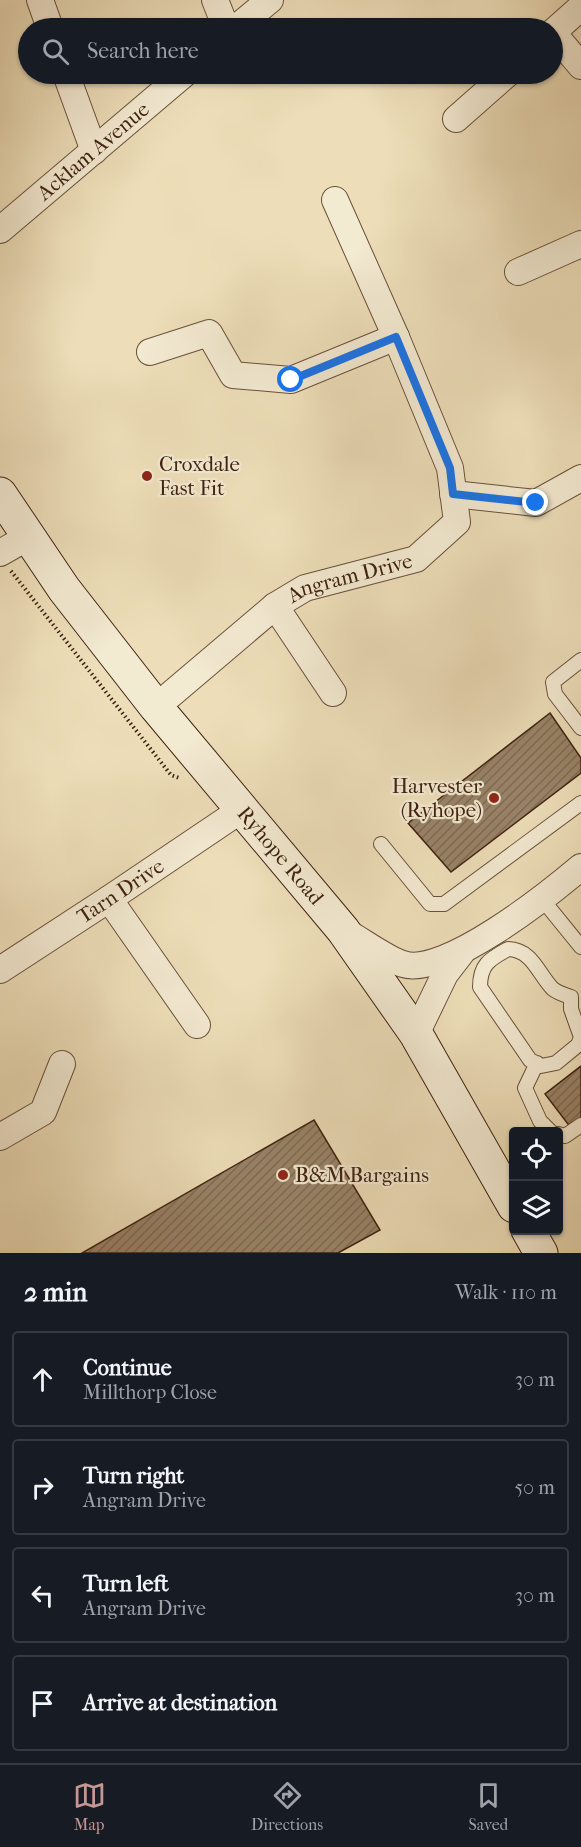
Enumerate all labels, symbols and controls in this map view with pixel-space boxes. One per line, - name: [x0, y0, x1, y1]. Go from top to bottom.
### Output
- search box: [18, 18, 563, 84]
- icon: search: [39, 35, 72, 68]
- text: Search here: [87, 38, 199, 64]
- street label: Acklam Avenue: [32, 97, 154, 206]
- route start: [277, 366, 303, 392]
- place label: Croxdale Fast Fit: [159, 452, 240, 500]
- marker: Croxdale Fast Fit: [140, 469, 154, 483]
- route end: [522, 489, 548, 515]
- street label: Angram Drive: [282, 548, 415, 608]
- place label: Harvester (Ryhope): [392, 774, 482, 822]
- marker: Harvester (Ryhope): [487, 791, 501, 805]
- street label: Ryhope Road: [232, 801, 329, 910]
- street label: Tarn Drive: [73, 854, 168, 929]
- map controls: [509, 1127, 563, 1235]
- button: locate: [509, 1127, 563, 1181]
- place label: B&M Bargains: [295, 1163, 429, 1187]
- marker: B&M Bargains: [276, 1168, 290, 1182]
- button: layers: [509, 1181, 563, 1235]
- text: 2 min: [24, 1277, 87, 1308]
- text: Walk · 110 m: [455, 1281, 557, 1304]
- text: Continue: [83, 1355, 172, 1381]
- icon: ahead: [26, 1363, 59, 1396]
- text: 30 m: [515, 1368, 555, 1391]
- text: Millthorp Close: [83, 1381, 217, 1404]
- text: Turn right: [83, 1463, 184, 1489]
- icon: right: [26, 1471, 59, 1504]
- text: 50 m: [514, 1476, 555, 1499]
- text: Angram Drive: [83, 1489, 206, 1512]
- text: Turn left: [83, 1571, 169, 1597]
- icon: left: [26, 1579, 59, 1612]
- text: 30 m: [515, 1584, 555, 1607]
- text: Angram Drive: [83, 1597, 206, 1620]
- icon: arrive: [26, 1687, 59, 1720]
- text: Arrive at destination: [83, 1690, 277, 1716]
- tab: Map: [73, 1779, 106, 1834]
- tab: Directions: [251, 1779, 323, 1834]
- tab: Saved: [469, 1779, 508, 1834]

